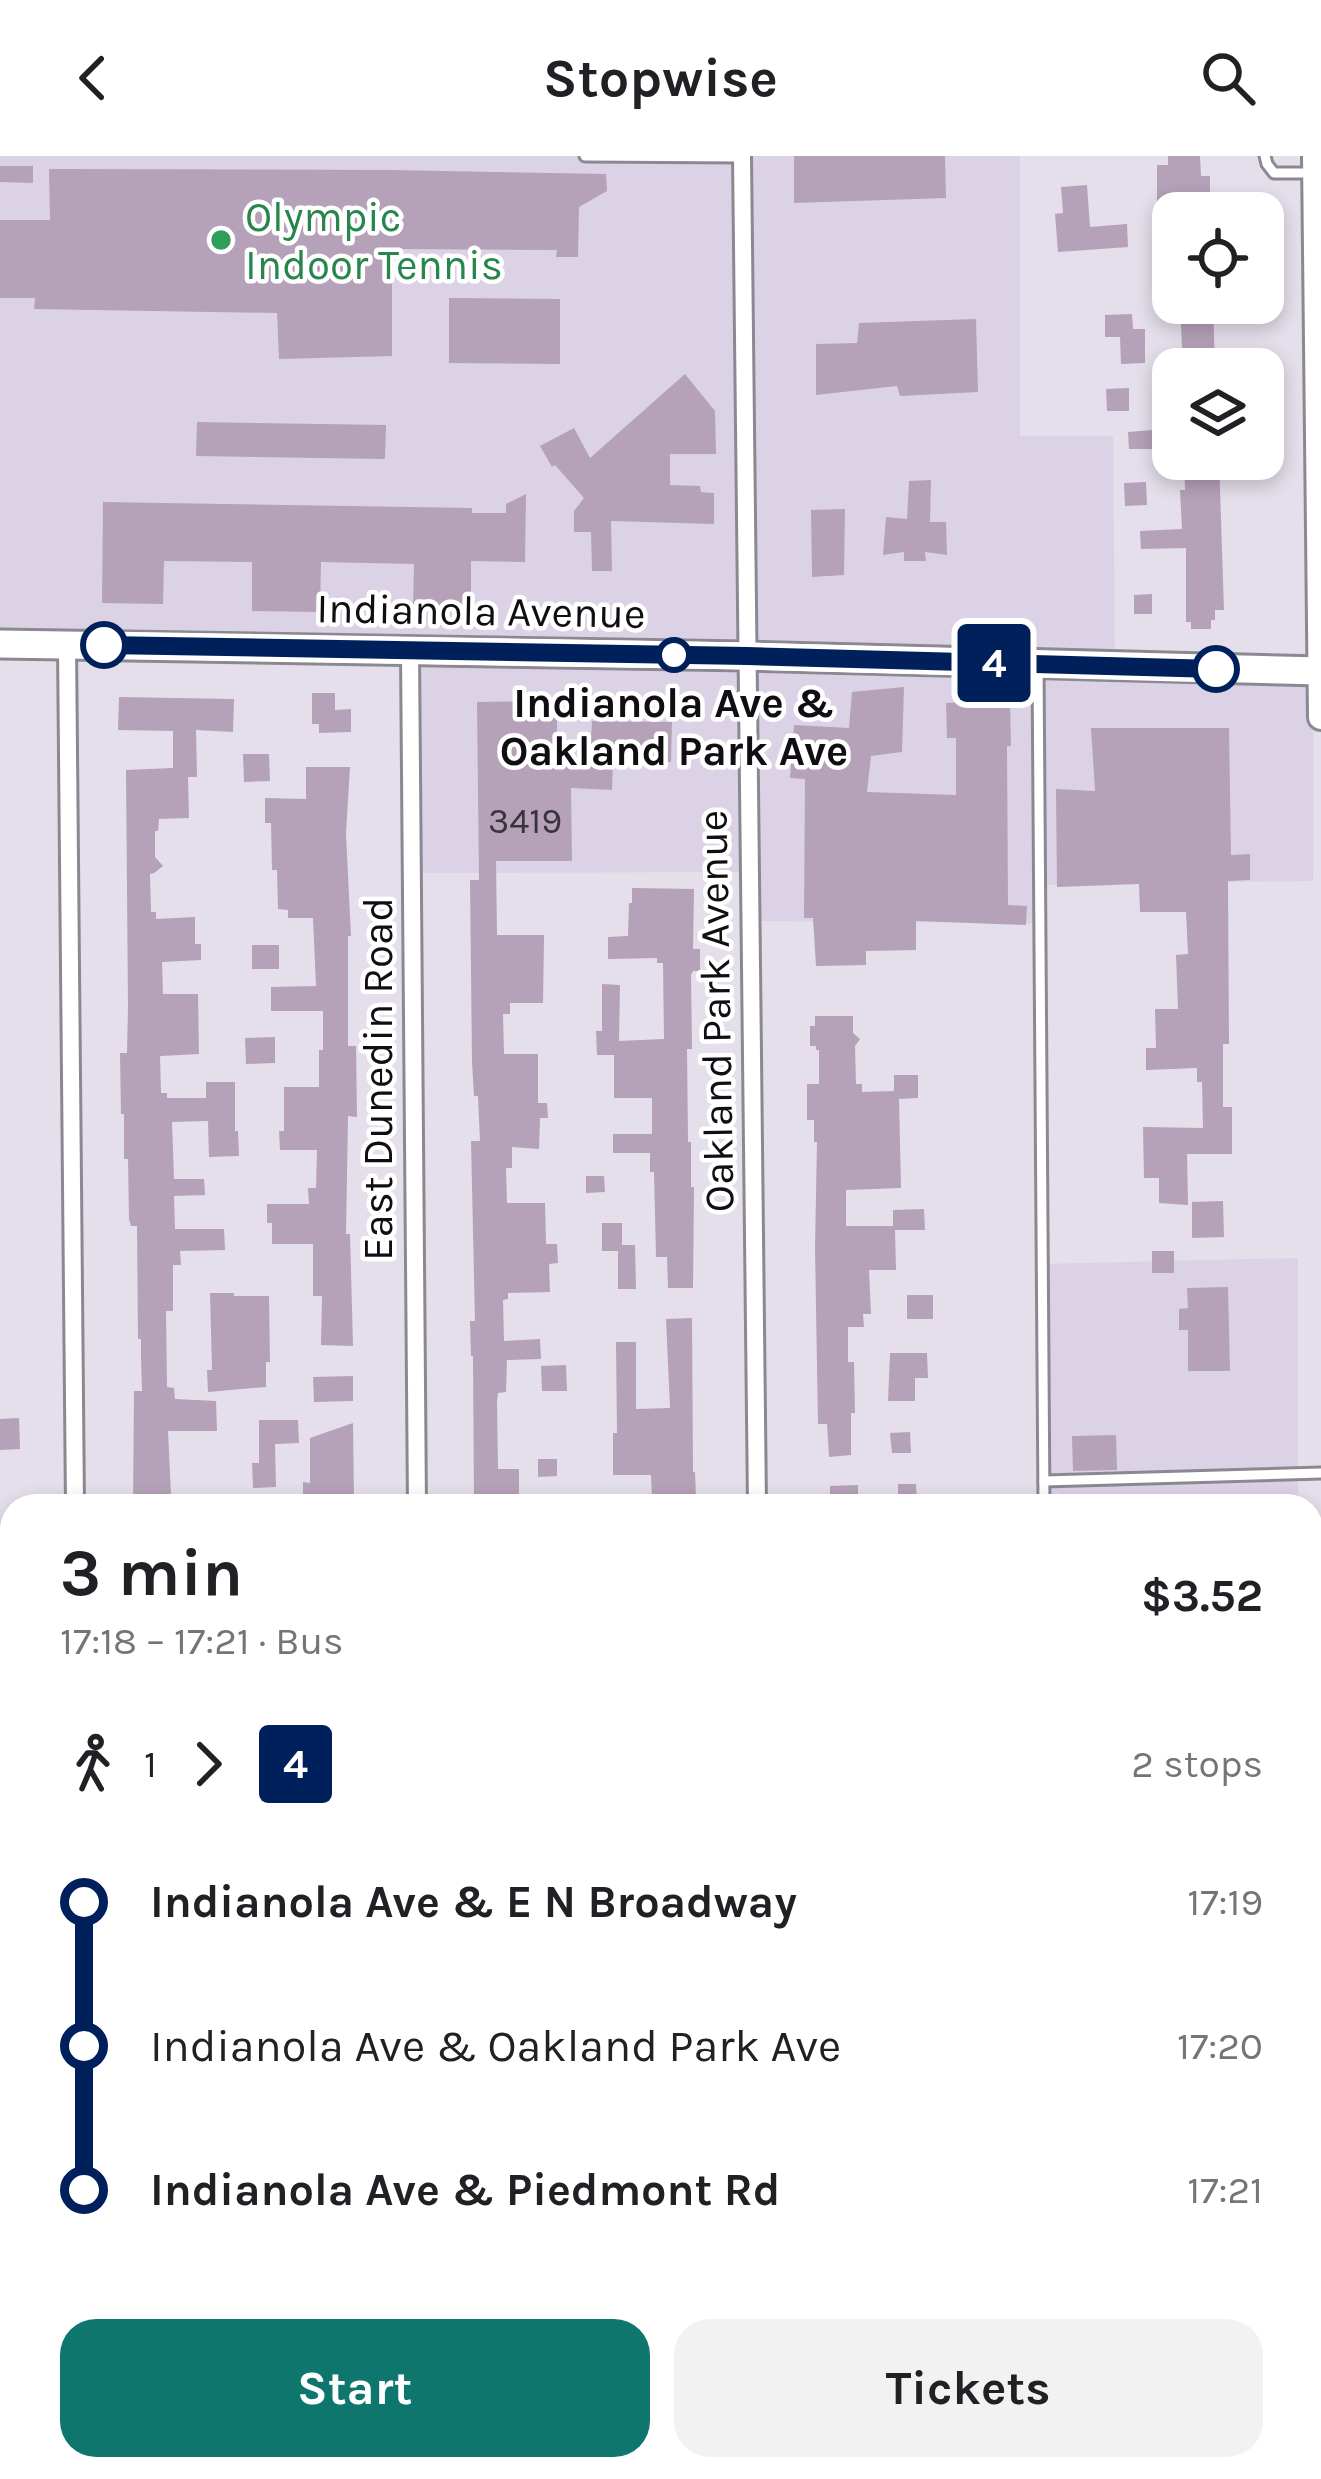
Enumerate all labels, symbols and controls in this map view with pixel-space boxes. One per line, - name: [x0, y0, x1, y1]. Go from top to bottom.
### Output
- icon: back: [60, 45, 126, 111]
- icon: search: [1195, 45, 1261, 111]
- text: Stopwise: [543, 46, 778, 110]
- place label: Olympic Indoor Tennis: [245, 192, 503, 290]
- map controls: [1152, 192, 1284, 480]
- button: locate: [1152, 192, 1284, 324]
- marker: Olympic Indoor Tennis: [208, 227, 234, 253]
- button: layers: [1152, 348, 1284, 480]
- street label: Indianola Avenue: [316, 583, 646, 639]
- unlabelled marker: [82, 623, 126, 667]
- line badge: 4: [955, 624, 1033, 702]
- text: 4: [982, 638, 1007, 688]
- marker: Indianola Ave & Oakland Park Ave: [658, 639, 690, 671]
- unlabelled marker: [1194, 647, 1238, 691]
- place label: Indianola Ave & Oakland Park Ave: [500, 678, 848, 776]
- house number: 3419: [488, 800, 562, 842]
- street label: Oakland Park Avenue: [687, 809, 745, 1213]
- street label: East Dunedin Road: [353, 897, 403, 1261]
- text: 3 min: [60, 1534, 243, 1612]
- text: $3.52: [1141, 1570, 1263, 1622]
- text: 17:18 – 17:21 · Bus: [60, 1618, 344, 1664]
- icon: walk: [60, 1731, 126, 1797]
- icon: forward: [175, 1731, 241, 1797]
- text: 4: [283, 1739, 308, 1789]
- text: 1: [144, 1741, 157, 1787]
- text: 2 stops: [1131, 1741, 1263, 1787]
- text: Indianola Ave & E N Broadway: [150, 1876, 797, 1928]
- text: 17:19: [1187, 1879, 1263, 1925]
- text: Indianola Ave & Oakland Park Ave: [150, 2020, 841, 2072]
- text: 17:20: [1177, 2023, 1263, 2069]
- text: Indianola Ave & Piedmont Rd: [150, 2164, 780, 2216]
- text: 17:21: [1187, 2167, 1263, 2213]
- button: Start: [60, 2319, 650, 2457]
- button: Tickets: [674, 2319, 1263, 2457]

